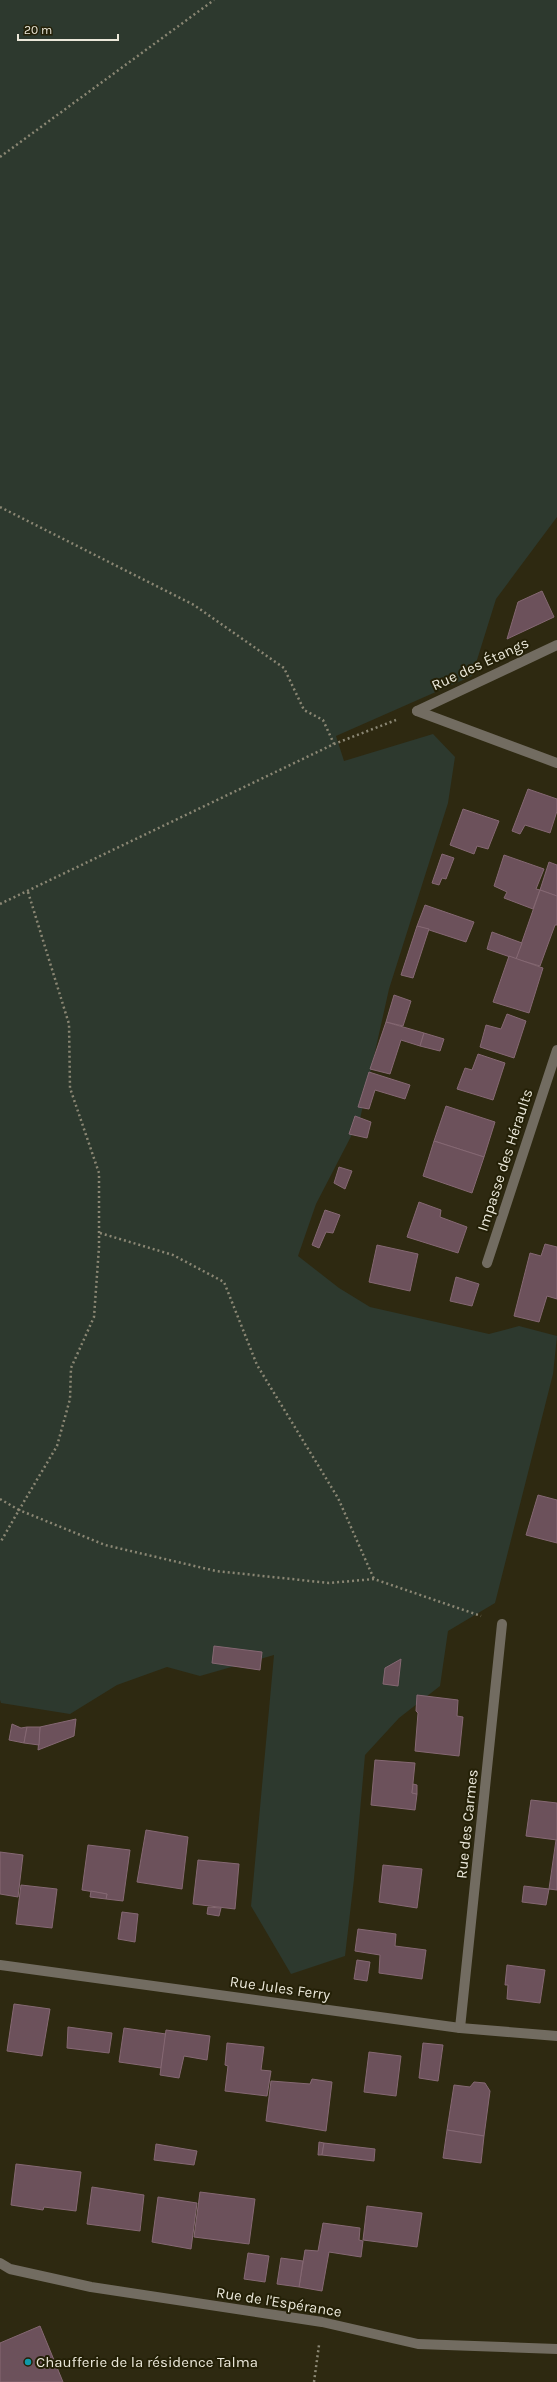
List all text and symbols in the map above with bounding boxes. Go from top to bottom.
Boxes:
scale bar [18,16,118,42]
text: 20 m [24,23,52,37]
street label: Rue des Étangs [428,634,532,694]
street label: Impasse des Héraults [473,1087,537,1233]
street label: Rue des Carmes [452,1768,482,1880]
street label: Rue Jules Ferry [229,1972,331,2004]
street label: Rue de l'Espérance [215,2283,343,2321]
place label: Chaufferie de la résidence Talma [36,2353,258,2371]
marker: Chaufferie de la résidence Talma [23,2357,33,2367]

